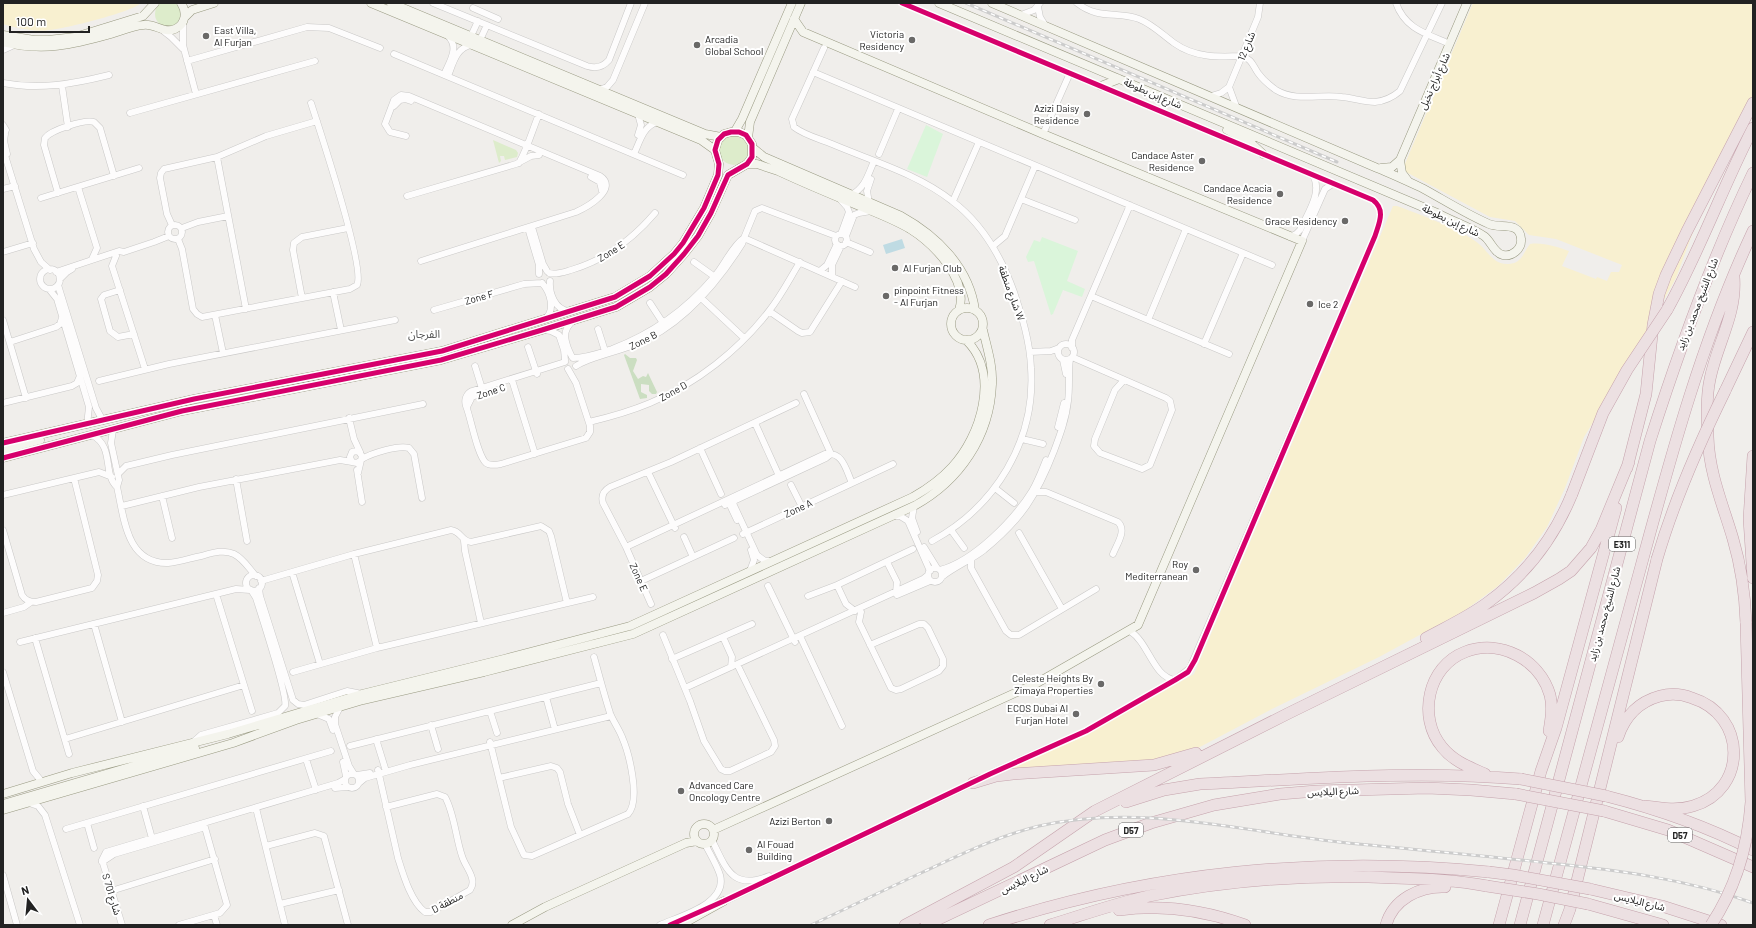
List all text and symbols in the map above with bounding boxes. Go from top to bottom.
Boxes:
scale bar [10,8,89,34]
text: 100 m [16,14,46,28]
place label: East Villa, Al Furjan [214,24,256,48]
place label: Victoria Residency [859,28,904,52]
street label: شارع 12 [1235,30,1259,63]
marker: East Villa, Al Furjan [201,31,211,41]
place label: Arcadia Global School [705,33,763,57]
marker: Victoria Residency [907,35,917,45]
marker: Arcadia Global School [692,40,702,50]
street label: شارع أبراج نخيل [1416,51,1454,112]
street label: شارع إبن بطوطة [1121,75,1184,113]
place label: Azizi Daisy Residence [1034,102,1079,126]
marker: Azizi Daisy Residence [1082,109,1092,119]
place label: Candace Aster Residence [1131,149,1194,173]
marker: Candace Aster Residence [1197,156,1207,166]
place label: Candace Acacia Residence [1203,182,1272,206]
marker: Candace Acacia Residence [1275,189,1285,199]
street label: شارع إبن بطوطة [1420,201,1482,240]
place label: Grace Residency [1265,215,1337,227]
marker: Grace Residency [1340,216,1350,226]
street label: Zone E [595,238,627,264]
street label: شارع الشيخ محمد بن زايد [1674,256,1722,353]
place label: Al Furjan Club [903,262,962,274]
marker: Al Furjan Club [890,263,900,273]
street label: شارع منطقة W [995,264,1028,323]
place label: pinpoint Fitness - Al Furjan [894,284,964,308]
street label: Zone F [463,287,495,307]
marker: pinpoint Fitness - Al Furjan [881,291,891,301]
place label: Ice 2 [1318,298,1338,310]
marker: Ice 2 [1305,299,1315,309]
district label: الفرجان [408,327,440,341]
street label: Zone B [627,328,659,352]
street label: Zone D [657,379,689,403]
street label: Zone C [475,381,507,401]
street label: Zone A [782,496,814,520]
road number: E311 [1609,537,1635,551]
place label: Roy Mediterranean [1125,558,1188,582]
street label: Zone E [627,561,651,593]
marker: Roy Mediterranean [1191,565,1201,575]
street label: شارع الشيخ محمد بن زايد [1586,565,1624,663]
place label: Celeste Heights By Zimaya Properties [1012,672,1093,696]
marker: Celeste Heights By Zimaya Properties [1096,679,1106,689]
place label: ECOS Dubai Al Furjan Hotel [1007,702,1068,726]
marker: ECOS Dubai Al Furjan Hotel [1071,709,1081,719]
place label: Advanced Care Oncology Centre [689,779,760,803]
street label: شارع اليلايس [1307,784,1359,800]
marker: Advanced Care Oncology Centre [676,786,686,796]
place label: Azizi Berton [769,815,821,827]
marker: Azizi Berton [824,816,834,826]
road number: D57 [1119,823,1143,837]
road number: D57 [1668,828,1692,842]
place label: Al Fouad Building [757,838,794,862]
marker: Al Fouad Building [744,845,754,855]
street label: شارع اليلايس [998,862,1051,898]
street label: S 701 شارع [98,872,124,917]
north arrow [8,880,48,920]
text: N [20,883,30,897]
street label: D منطقة [429,889,465,915]
street label: شارع اليلايس [1613,889,1667,915]

